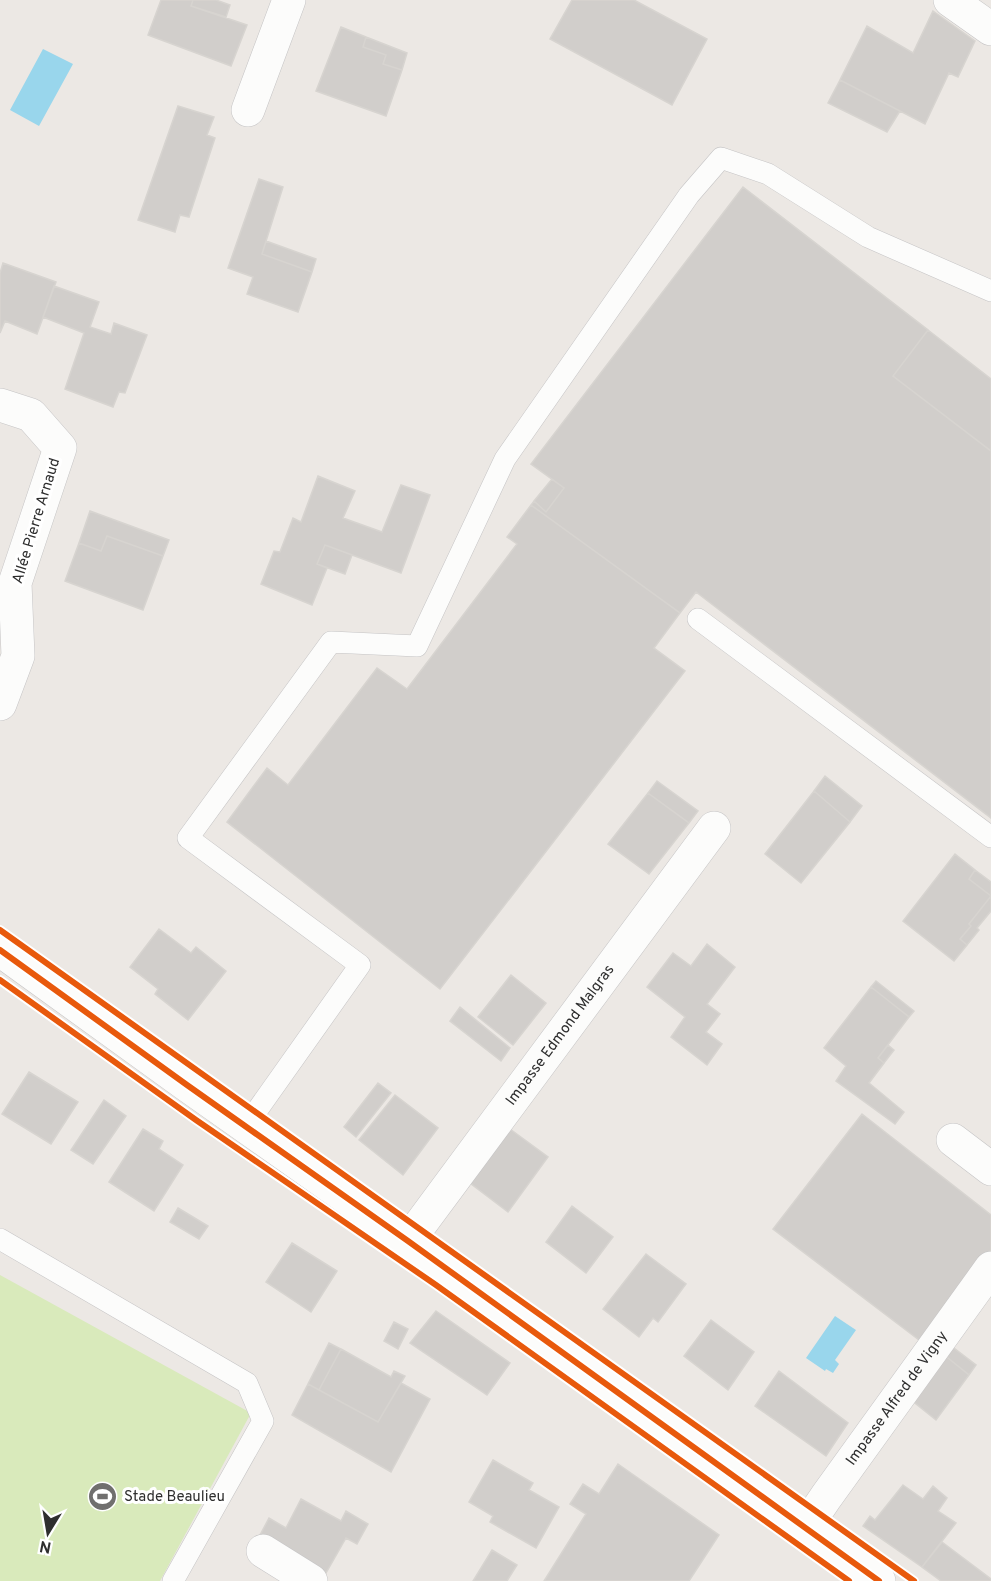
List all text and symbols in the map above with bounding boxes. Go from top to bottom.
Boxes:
street label: Allée Pierre Arnaud [9,456,65,586]
street label: Impasse Edmond Malgras [502,961,619,1109]
street label: Impasse Alfred de Vigny [842,1327,952,1469]
sports icon: Stade Beaulieu [87,1481,119,1513]
place label: Stade Beaulieu [124,1488,225,1507]
north arrow [18,1503,78,1563]
text: N [38,1535,53,1557]

